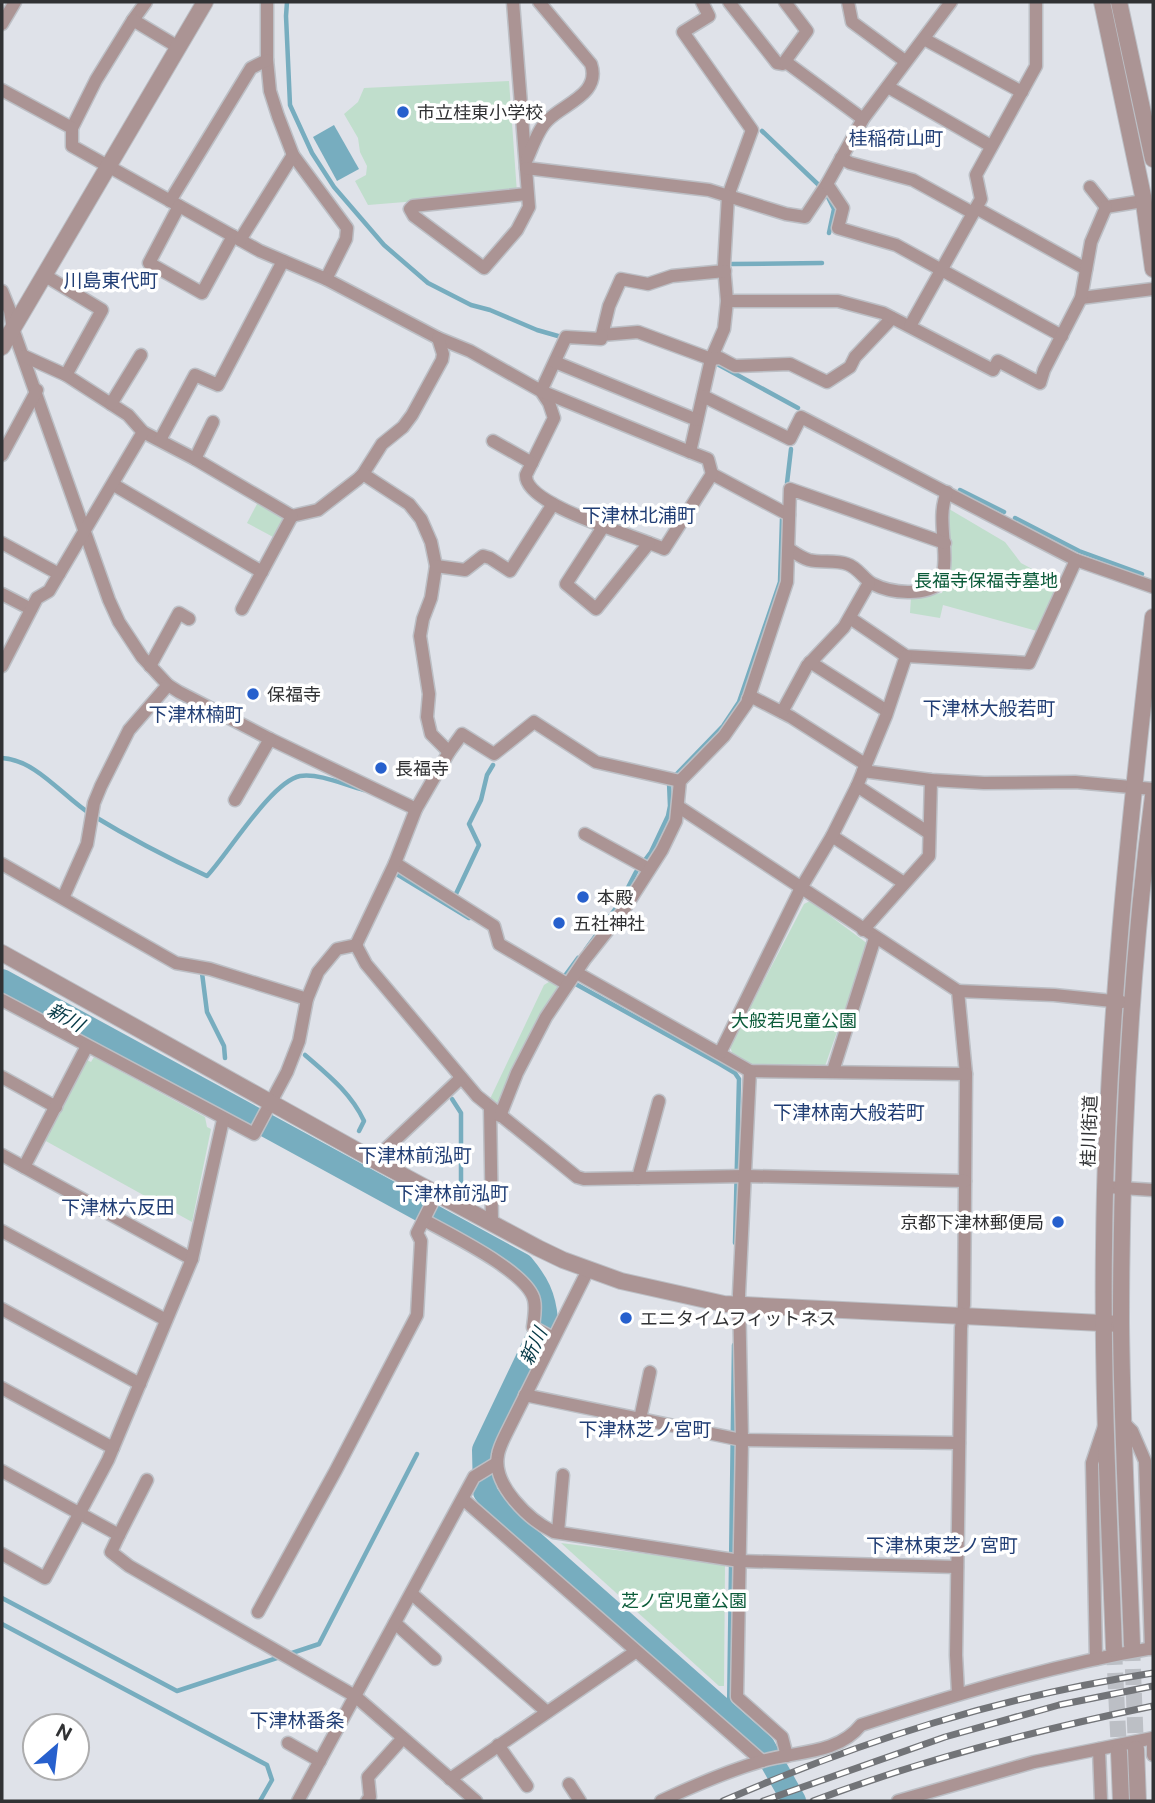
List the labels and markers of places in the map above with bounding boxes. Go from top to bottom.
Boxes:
place label: 市立桂東小学校 [417,102,543,123]
marker: 市立桂東小学校 [395,104,411,120]
place label: 保福寺 [267,684,321,705]
marker: 保福寺 [245,686,261,702]
place label: 長福寺 [395,758,449,779]
marker: 長福寺 [373,760,389,776]
place label: 本殿 [597,887,633,908]
marker: 本殿 [575,889,591,905]
place label: 五社神社 [573,913,645,934]
marker: 五社神社 [551,915,567,931]
place label: 京都下津林郵便局 [900,1212,1044,1233]
marker: 京都下津林郵便局 [1050,1214,1066,1230]
place label: エニタイムフィットネス [640,1308,836,1329]
marker: エニタイムフィットネス [618,1310,634,1326]

